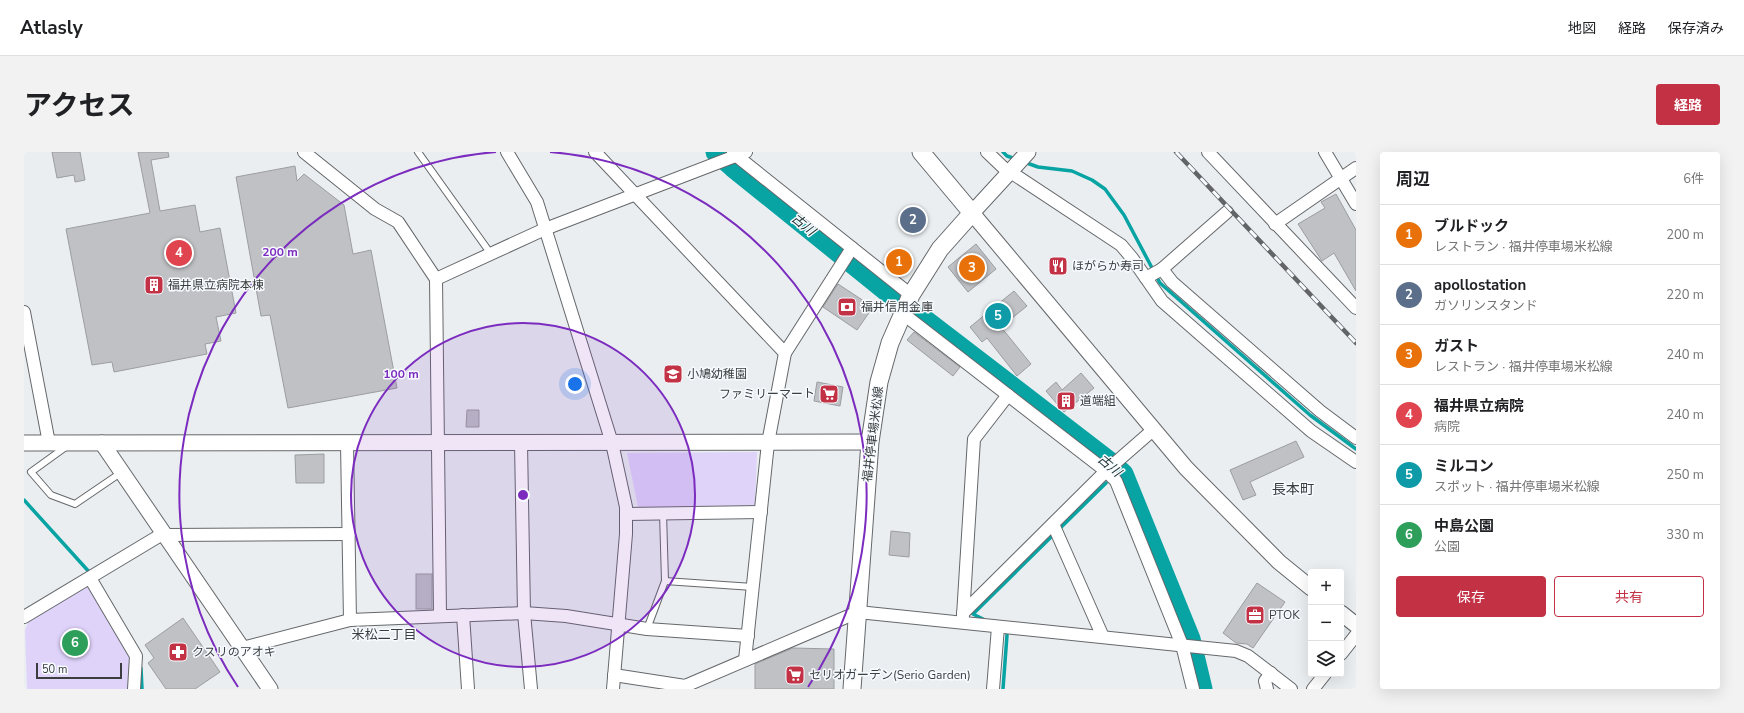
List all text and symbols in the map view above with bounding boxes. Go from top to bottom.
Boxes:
text: Atlasly [20,15,83,41]
text: 地図 [1568,19,1596,38]
text: 経路 [1618,19,1646,38]
text: 保存済み [1668,19,1724,38]
button: 経路 [1656,84,1720,125]
text: アクセス [24,87,135,125]
text: 周辺 [1396,168,1430,191]
text: 6件 [1683,170,1704,188]
pin: 2 [900,205,926,235]
water label: 古川 [788,210,821,241]
text: ブルドック [1434,216,1509,236]
text: 1 [1405,226,1413,244]
text: 200 m [1666,226,1704,244]
pin: 4 [166,238,192,268]
text: レストラン · 福井停車場米松線 [1434,238,1613,256]
text: 200 m [262,244,298,260]
pin: 1 [886,247,912,277]
pin: 3 [959,253,985,283]
restaurant icon: ほがらか寿司 [1047,255,1069,277]
place label: ほがらか寿司 [1072,258,1144,274]
building icon: 福井県立病院本棟 [143,274,165,296]
text: apollostation [1434,275,1526,295]
place label: 福井県立病院本棟 [168,277,264,293]
text: 2 [1405,286,1413,304]
text: 220 m [1666,286,1704,304]
bank icon: 福井信用金庫 [836,296,858,318]
text: ガソリンスタンド [1434,297,1538,315]
place label: 福井信用金庫 [861,299,933,315]
pin: 5 [985,301,1011,331]
text: ガスト [1434,336,1479,356]
text: 3 [1405,346,1413,364]
text: 240 m [1666,346,1704,364]
text: レストラン · 福井停車場米松線 [1434,358,1613,376]
school or university icon: 小鳩幼稚園 [662,363,684,385]
text: 100 m [383,366,419,382]
place label: 小鳩幼稚園 [687,366,747,382]
your location [565,374,585,394]
supermarket icon: ファミリーマート [818,383,840,405]
street label: 福井停車場米松線 [859,385,887,483]
place label: ファミリーマート [719,386,815,402]
building icon: 道端組 [1055,390,1077,412]
place label: 道端組 [1080,393,1116,409]
text: 福井県立病院 [1434,396,1524,416]
text: 4 [1405,406,1413,424]
text: 240 m [1666,406,1704,424]
text: 病院 [1434,418,1460,436]
water label: 古川 [1094,450,1127,482]
text: ミルコン [1434,456,1494,476]
text: 5 [1405,466,1413,484]
text: 250 m [1666,466,1704,484]
text: スポット · 福井停車場米松線 [1434,478,1600,496]
district label: 長本町 [1272,480,1314,499]
centre of rings [516,488,530,502]
text: 中島公園 [1434,516,1494,536]
text: 6 [1405,526,1413,544]
text: 330 m [1666,526,1704,544]
text: 公園 [1434,538,1460,556]
map controls [1308,569,1344,677]
button: + [1308,569,1344,605]
button: 保存 [1396,576,1546,617]
button: 共有 [1554,576,1704,617]
office icon: PTOK [1244,604,1266,626]
button: − [1308,605,1344,641]
place label: PTOK [1269,607,1300,623]
district label: 米松二丁目 [351,626,417,644]
pin: 6 [62,628,88,658]
pharmacy icon: クスリのアオキ [167,641,189,663]
button: layers [1308,641,1344,677]
place label: クスリのアオキ [192,644,276,660]
scale bar [36,661,122,680]
text: 50 m [42,662,67,677]
supermarket icon: セリオガーデン(Serio Garden) [784,664,806,686]
place label: セリオガーデン(Serio Garden) [809,667,971,683]

